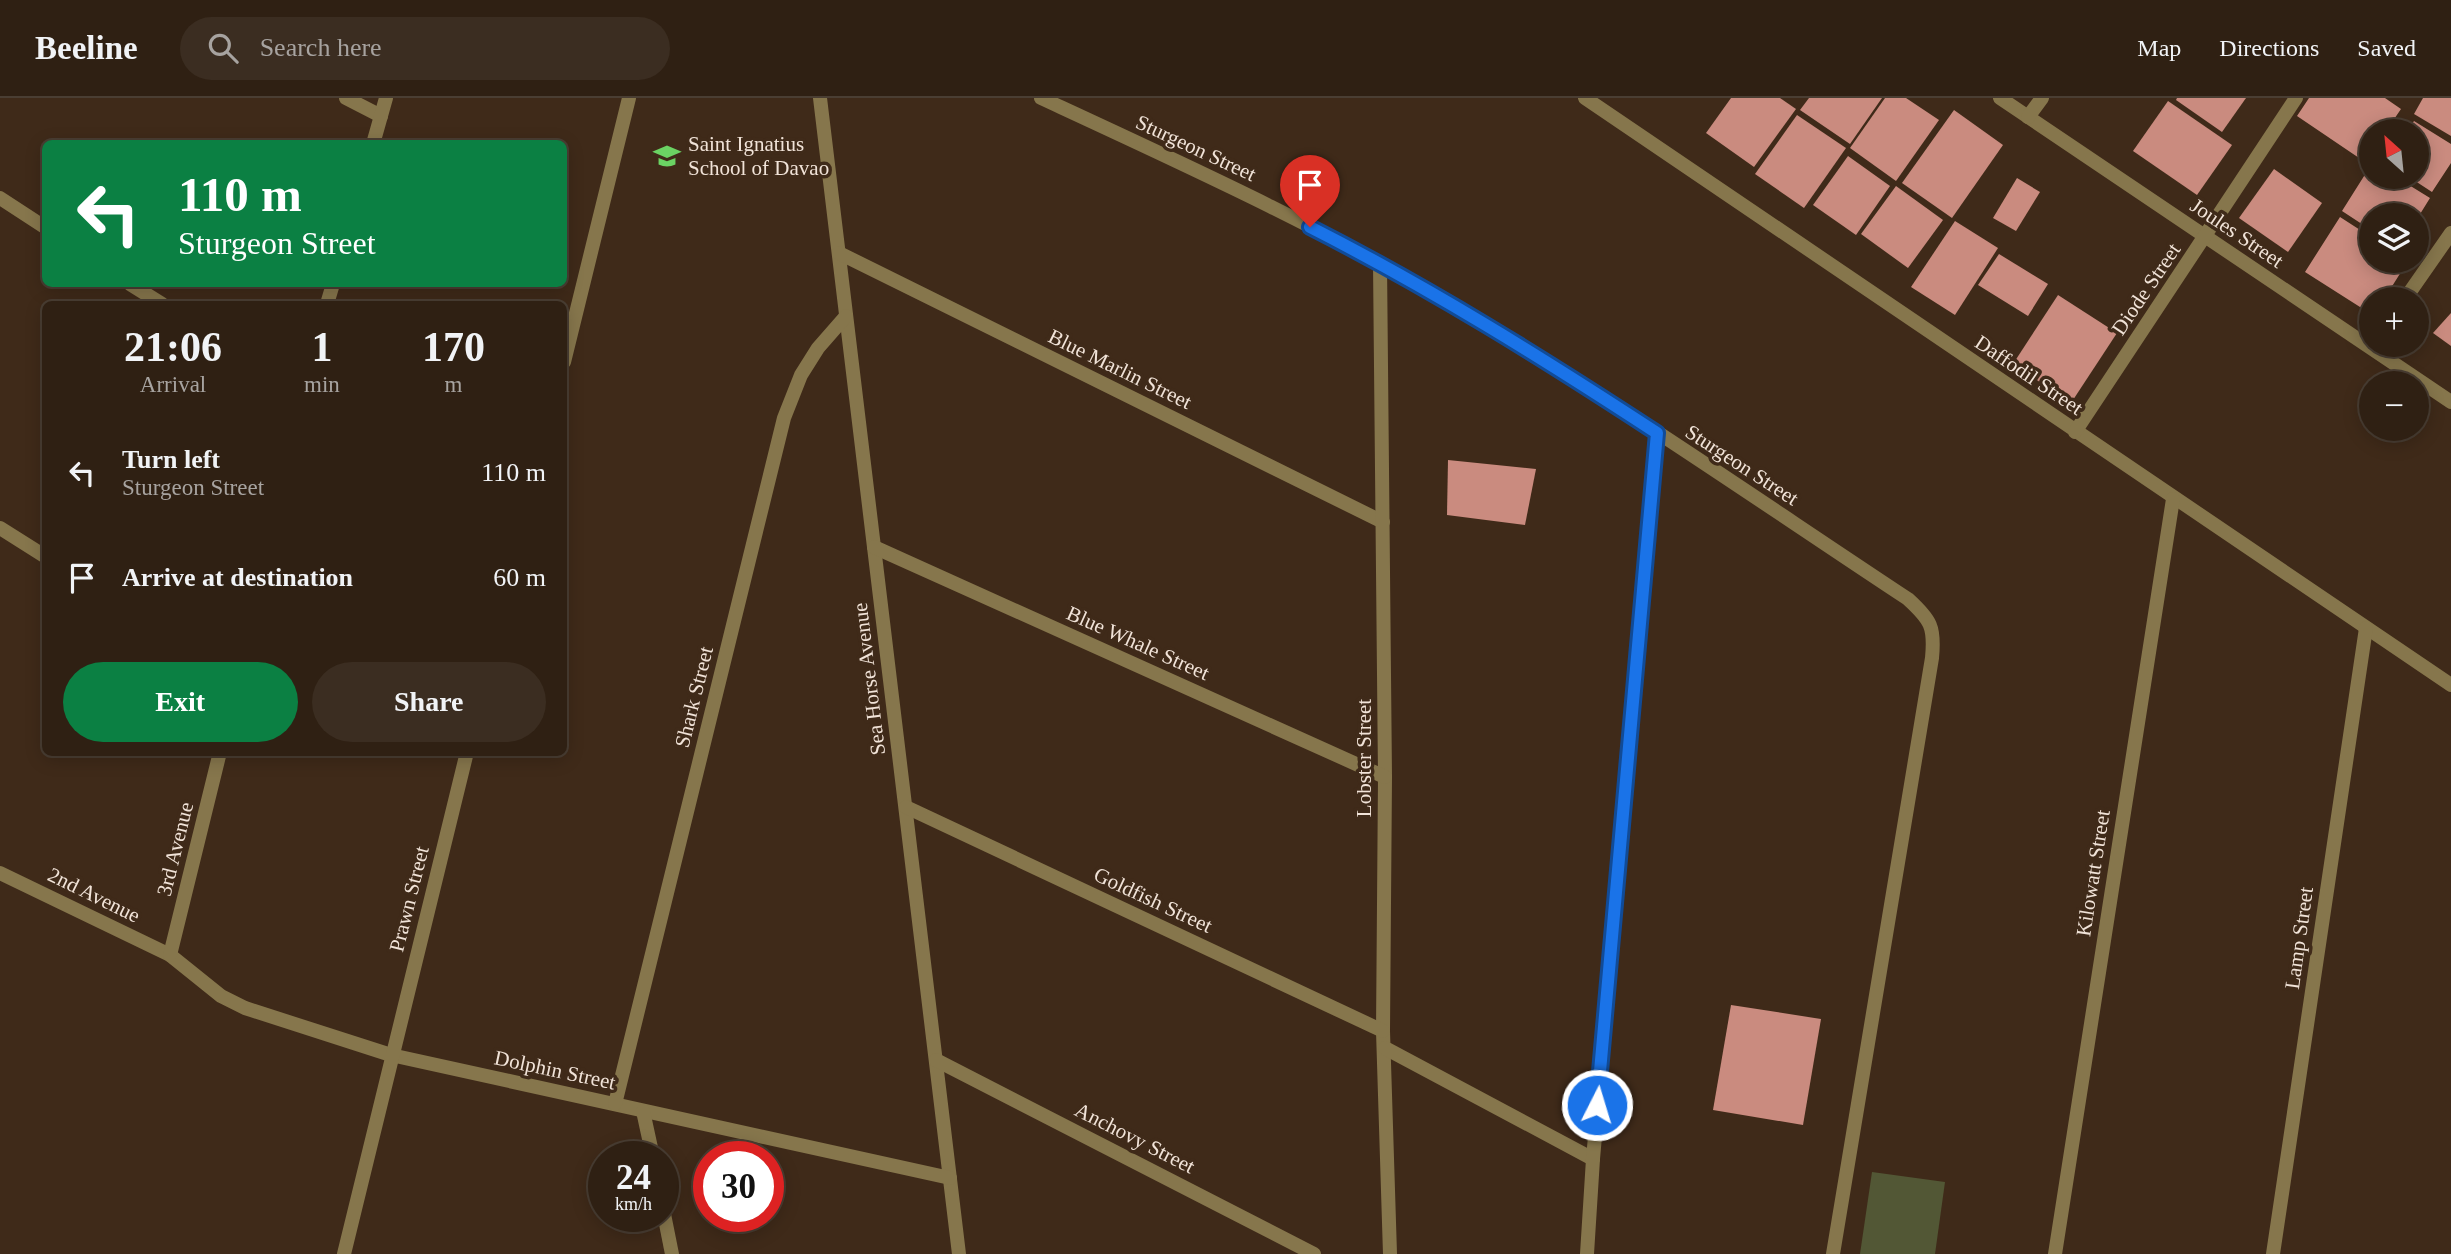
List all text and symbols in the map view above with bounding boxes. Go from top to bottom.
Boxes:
search box [180,17,670,80]
icon: search [204,29,242,67]
text: Beeline [35,30,138,66]
text: Search here [260,33,382,62]
text: Map [2137,35,2181,61]
text: Directions [2219,35,2319,61]
text: Saved [2357,35,2416,61]
street label: Sturgeon Street [1132,110,1260,186]
north arrow [2359,119,2429,189]
map controls [2359,119,2429,441]
place label: Saint Ignatius School of Davao [688,132,829,180]
school or university icon: Saint Ignatius School of Davao [652,141,682,171]
pin [1280,155,1340,227]
icon: arrive [1291,166,1329,204]
text: 110 m [178,167,302,222]
icon: left [63,168,154,259]
street label: Joules Street [2186,193,2288,273]
button: layers [2359,203,2429,273]
text: Sturgeon Street [178,225,376,261]
street label: Diode Street [2107,238,2186,339]
button: + [2359,287,2429,357]
text: 21:06 [124,324,222,370]
text: 1 [311,324,332,370]
text: 170 [422,324,485,370]
street label: Blue Marlin Street [1044,324,1196,414]
street label: Daffodil Street [1970,330,2088,420]
button: − [2359,371,2429,441]
text: Arrival [140,372,206,397]
text: min [304,372,340,397]
text: m [444,372,462,397]
street label: Sturgeon Street [1681,420,1803,510]
text: Turn left [122,445,220,474]
icon: left [63,454,101,492]
text: 110 m [481,458,546,487]
text: Sturgeon Street [122,475,264,500]
icon: arrive [63,559,101,597]
text: Arrive at destination [122,563,353,592]
text: 60 m [493,563,546,592]
street label: Sea Horse Avenue [848,601,890,757]
street label: Blue Whale Street [1063,601,1213,685]
street label: Shark Street [670,644,718,750]
button: Exit [63,662,298,742]
button: Share [312,662,546,742]
street label: Lobster Street [1352,699,1376,817]
street label: 3rd Avenue [152,800,198,898]
street label: Kilowatt Street [2071,808,2115,938]
street label: Prawn Street [384,844,434,954]
street label: 2nd Avenue [44,862,144,928]
street label: Goldfish Street [1090,862,1216,938]
street label: Lamp Street [2280,885,2318,991]
street label: Dolphin Street [492,1045,618,1095]
position arrow [1560,1068,1634,1142]
street label: Anchovy Street [1071,1098,1199,1179]
speed limit sign: 30 [693,1141,784,1232]
text: 24 [616,1158,651,1197]
text: km/h [615,1194,652,1214]

